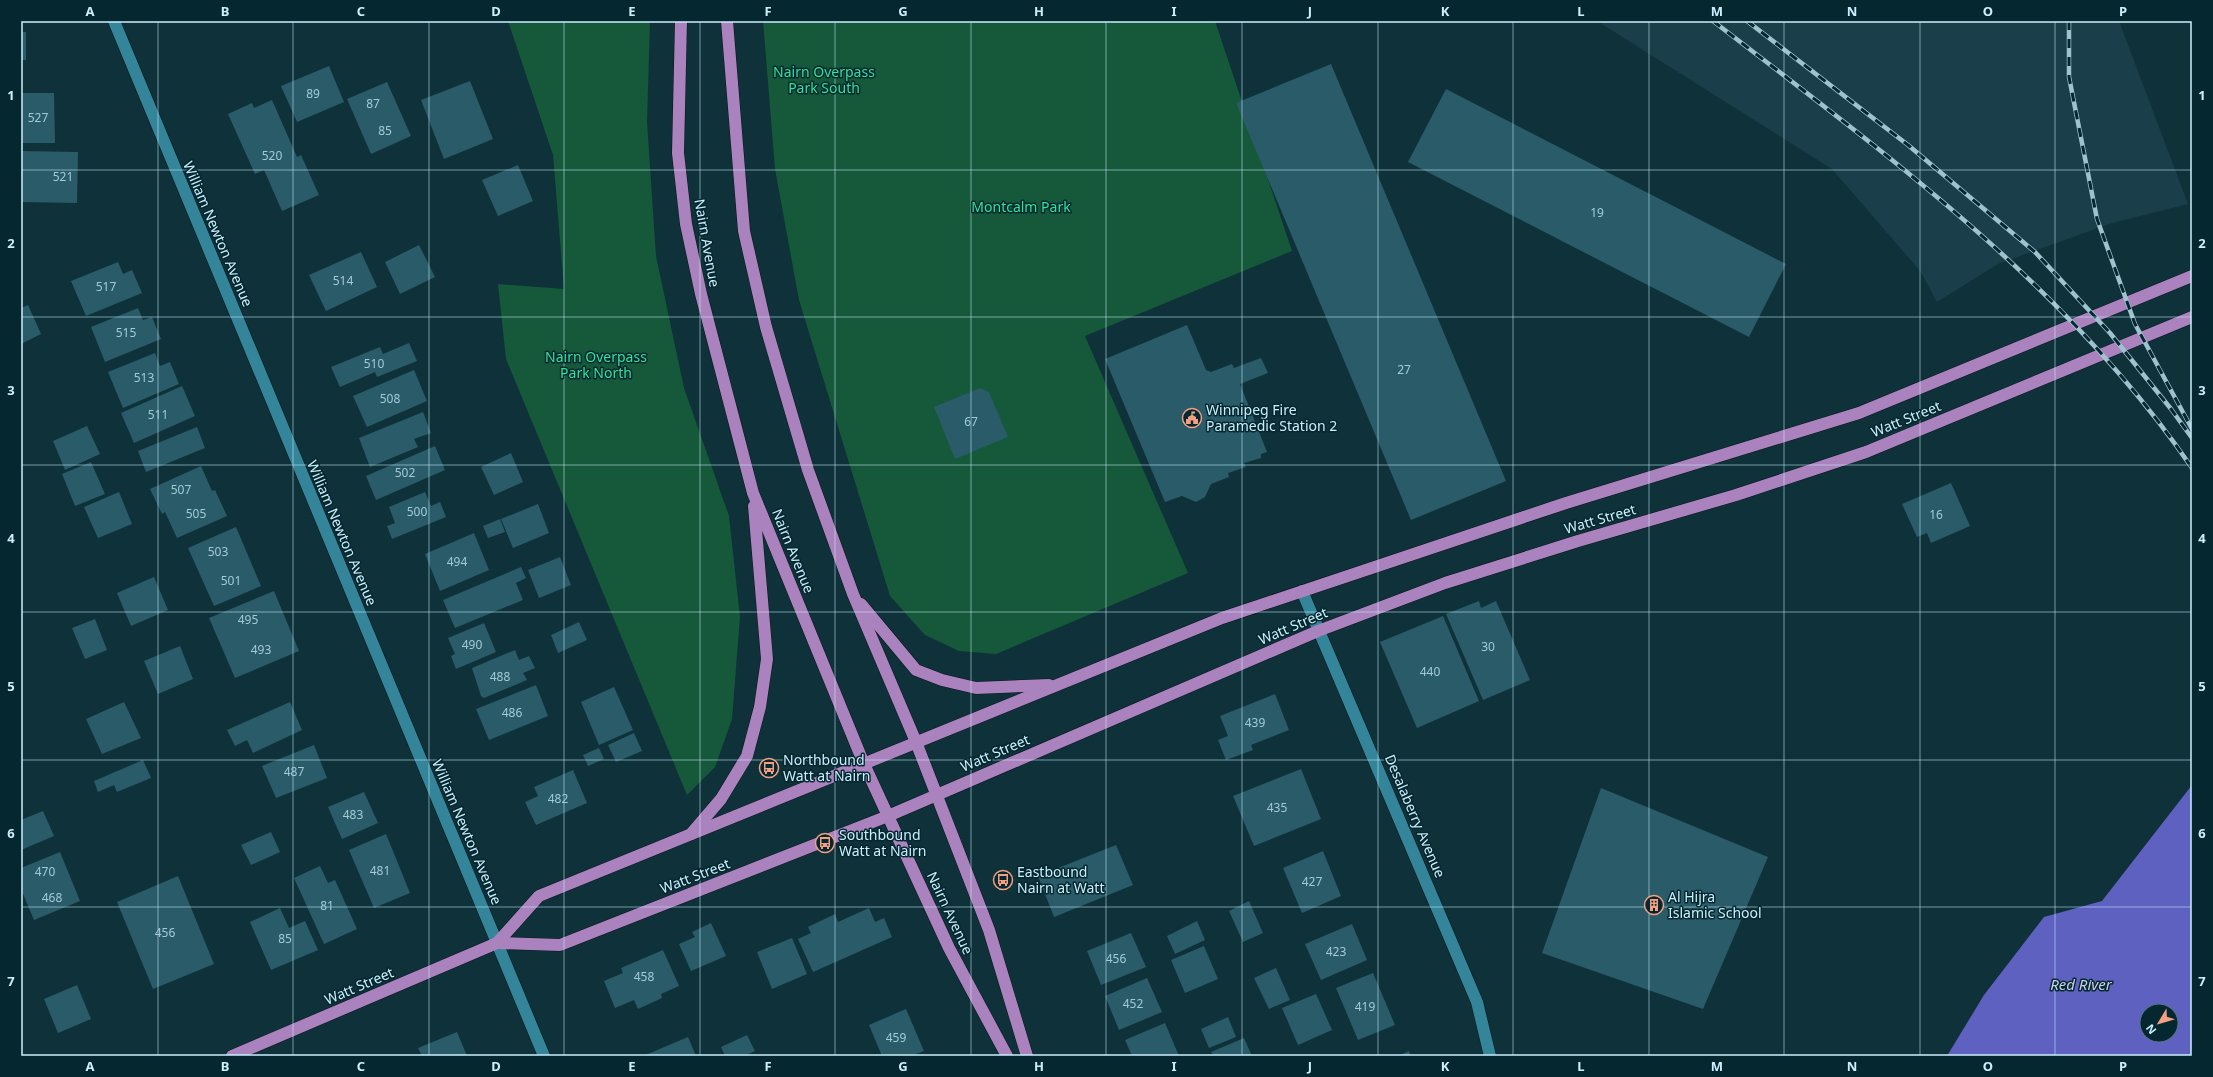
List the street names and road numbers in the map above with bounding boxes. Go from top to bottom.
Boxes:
street label: William Newton Avenue [179,158,258,310]
street label: Nairn Avenue [690,197,725,289]
street label: Watt Street [1868,396,1943,441]
street label: William Newton Avenue [303,457,382,609]
street label: Watt Street [1562,499,1638,538]
street label: Nairn Avenue [768,506,819,596]
street label: Watt Street [1255,602,1330,649]
street label: Watt Street [957,729,1032,776]
street label: Desalaberry Avenue [1381,751,1450,880]
street label: William Newton Avenue [428,756,507,908]
street label: Watt Street [657,854,733,898]
street label: Nairn Avenue [923,868,978,957]
street label: Watt Street [321,962,396,1009]

